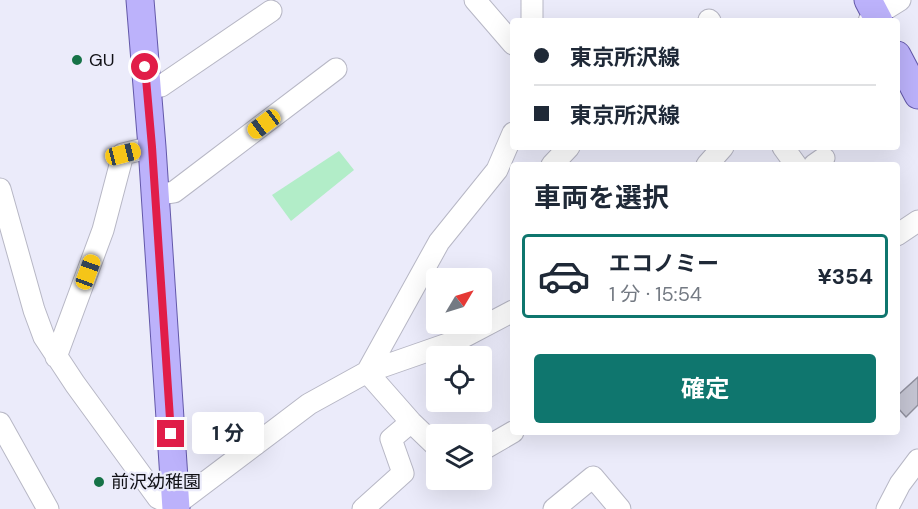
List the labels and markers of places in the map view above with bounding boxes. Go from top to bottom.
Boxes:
place label: GU [89,48,114,72]
marker: GU [70,53,84,67]
place label: 前沢幼稚園 [111,470,201,494]
marker: 前沢幼稚園 [92,475,106,489]

